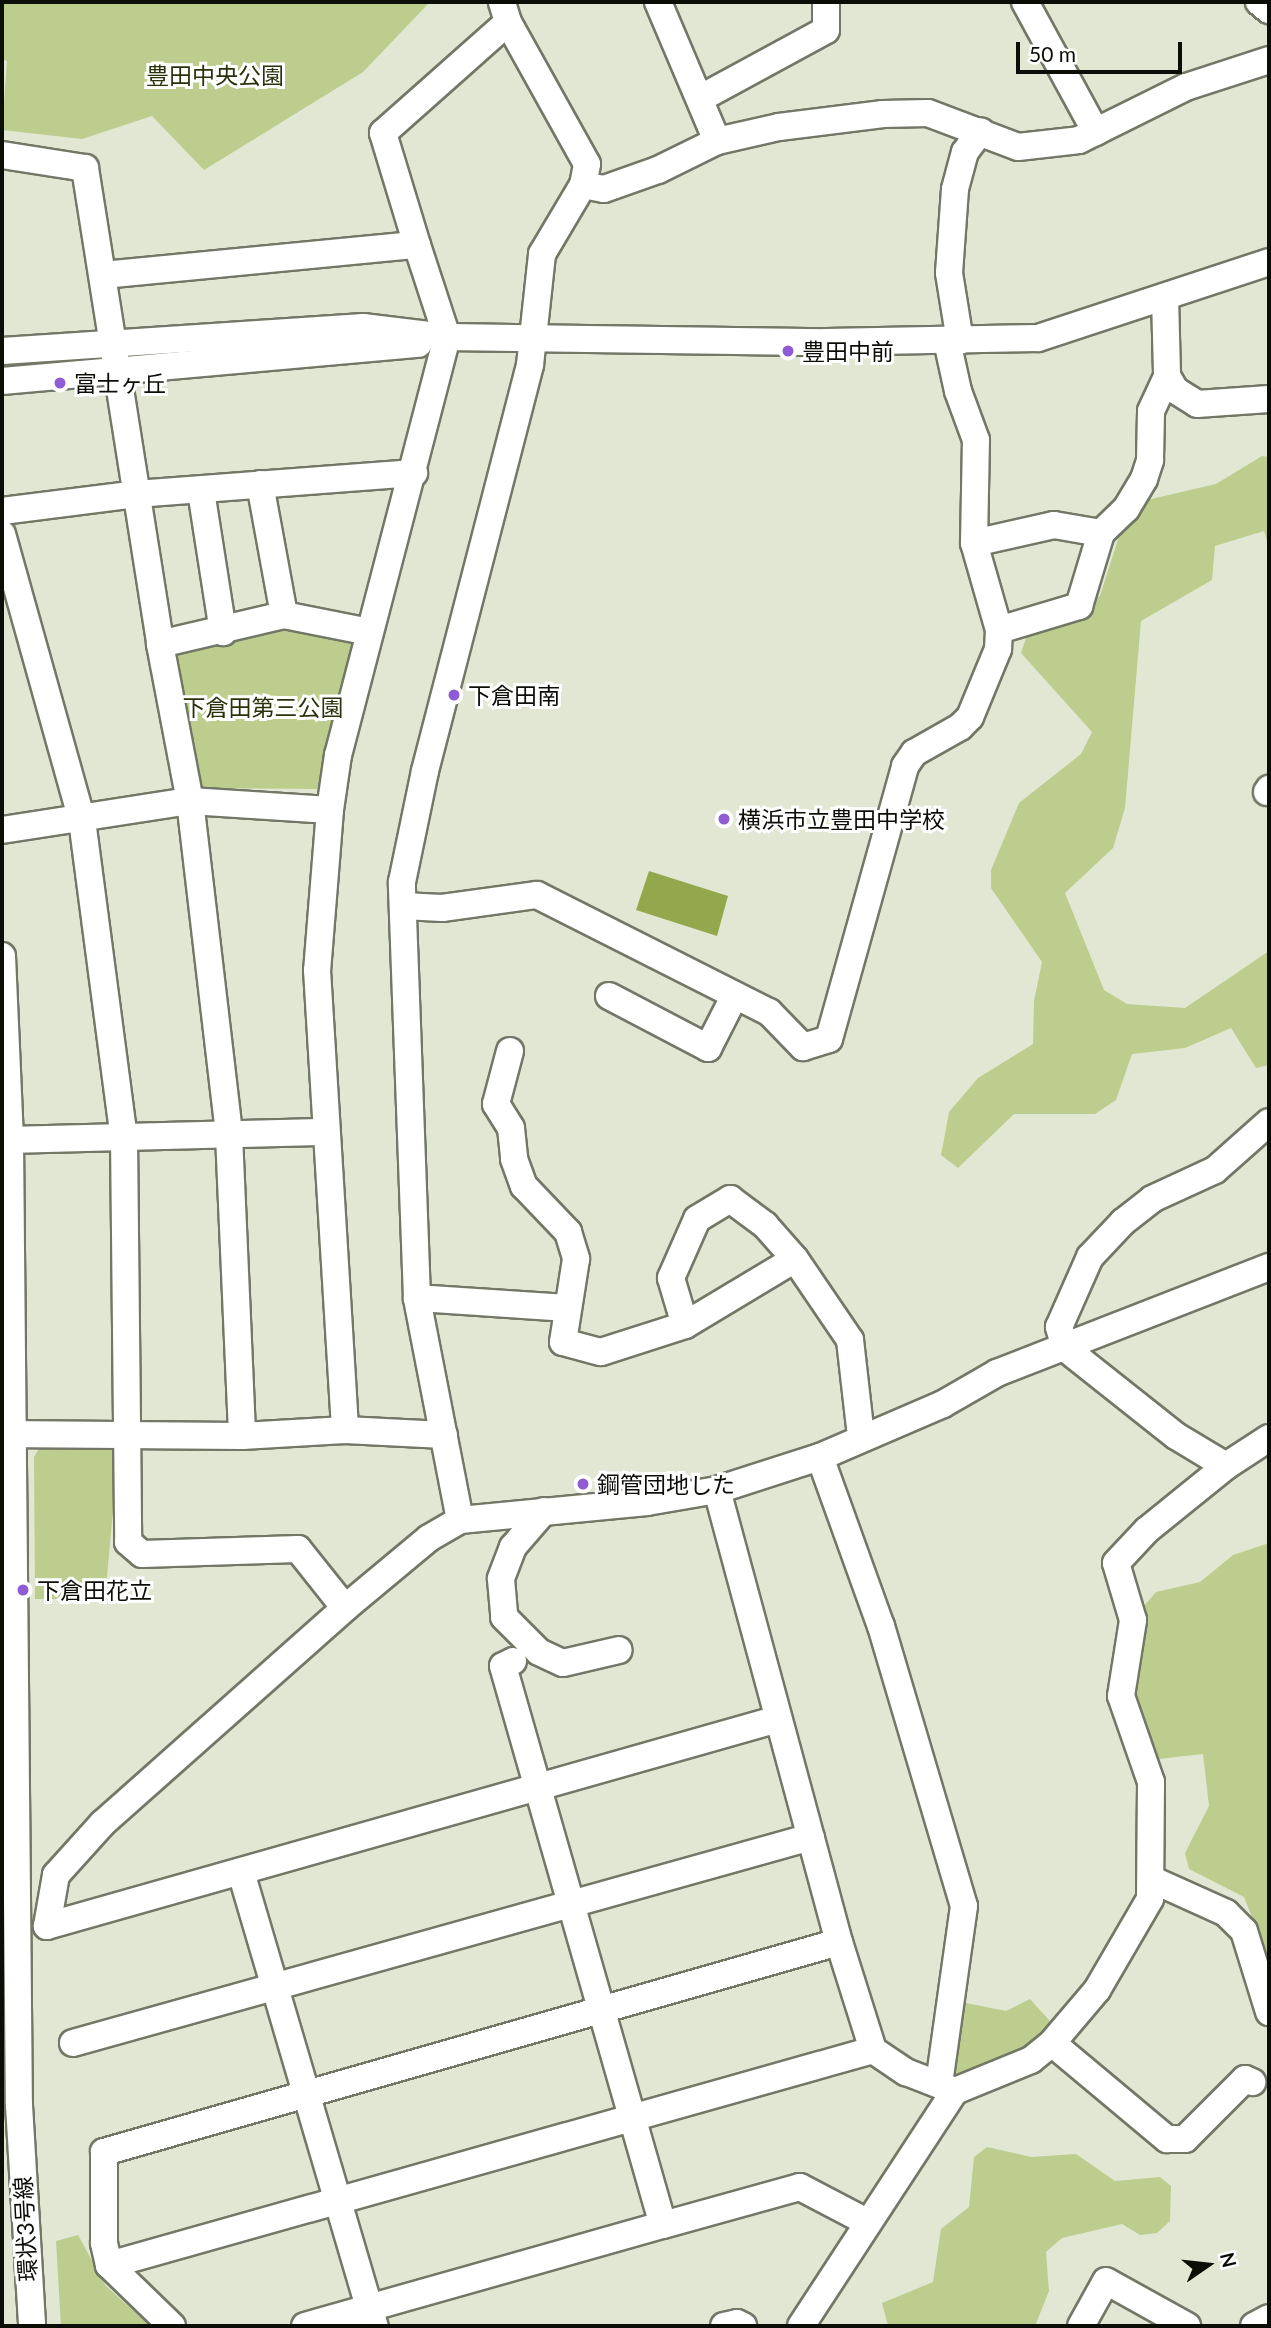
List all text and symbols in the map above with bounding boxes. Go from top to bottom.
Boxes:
scale bar [1019,28,1185,72]
text: 50 m [1029,41,1076,66]
park label: 豊田中央公園 [146,61,284,89]
place label: 豊田中前 [802,337,894,365]
marker: 豊田中前 [780,343,796,359]
place label: 富士ヶ丘 [74,369,166,397]
marker: 富士ヶ丘 [52,375,68,391]
place label: 下倉田南 [468,681,560,709]
marker: 下倉田南 [446,687,462,703]
park label: 下倉田第三公園 [183,693,343,721]
place label: 横浜市立豊田中学校 [738,805,945,833]
marker: 横浜市立豊田中学校 [716,811,732,827]
place label: 鋼管団地した [597,1470,735,1498]
marker: 鋼管団地した [575,1476,591,1492]
place label: 下倉田花立 [37,1576,152,1604]
marker: 下倉田花立 [15,1582,31,1598]
street label: 環状3号線 [8,2176,42,2282]
north arrow [1173,2230,1243,2300]
text: N [1216,2250,1242,2270]

